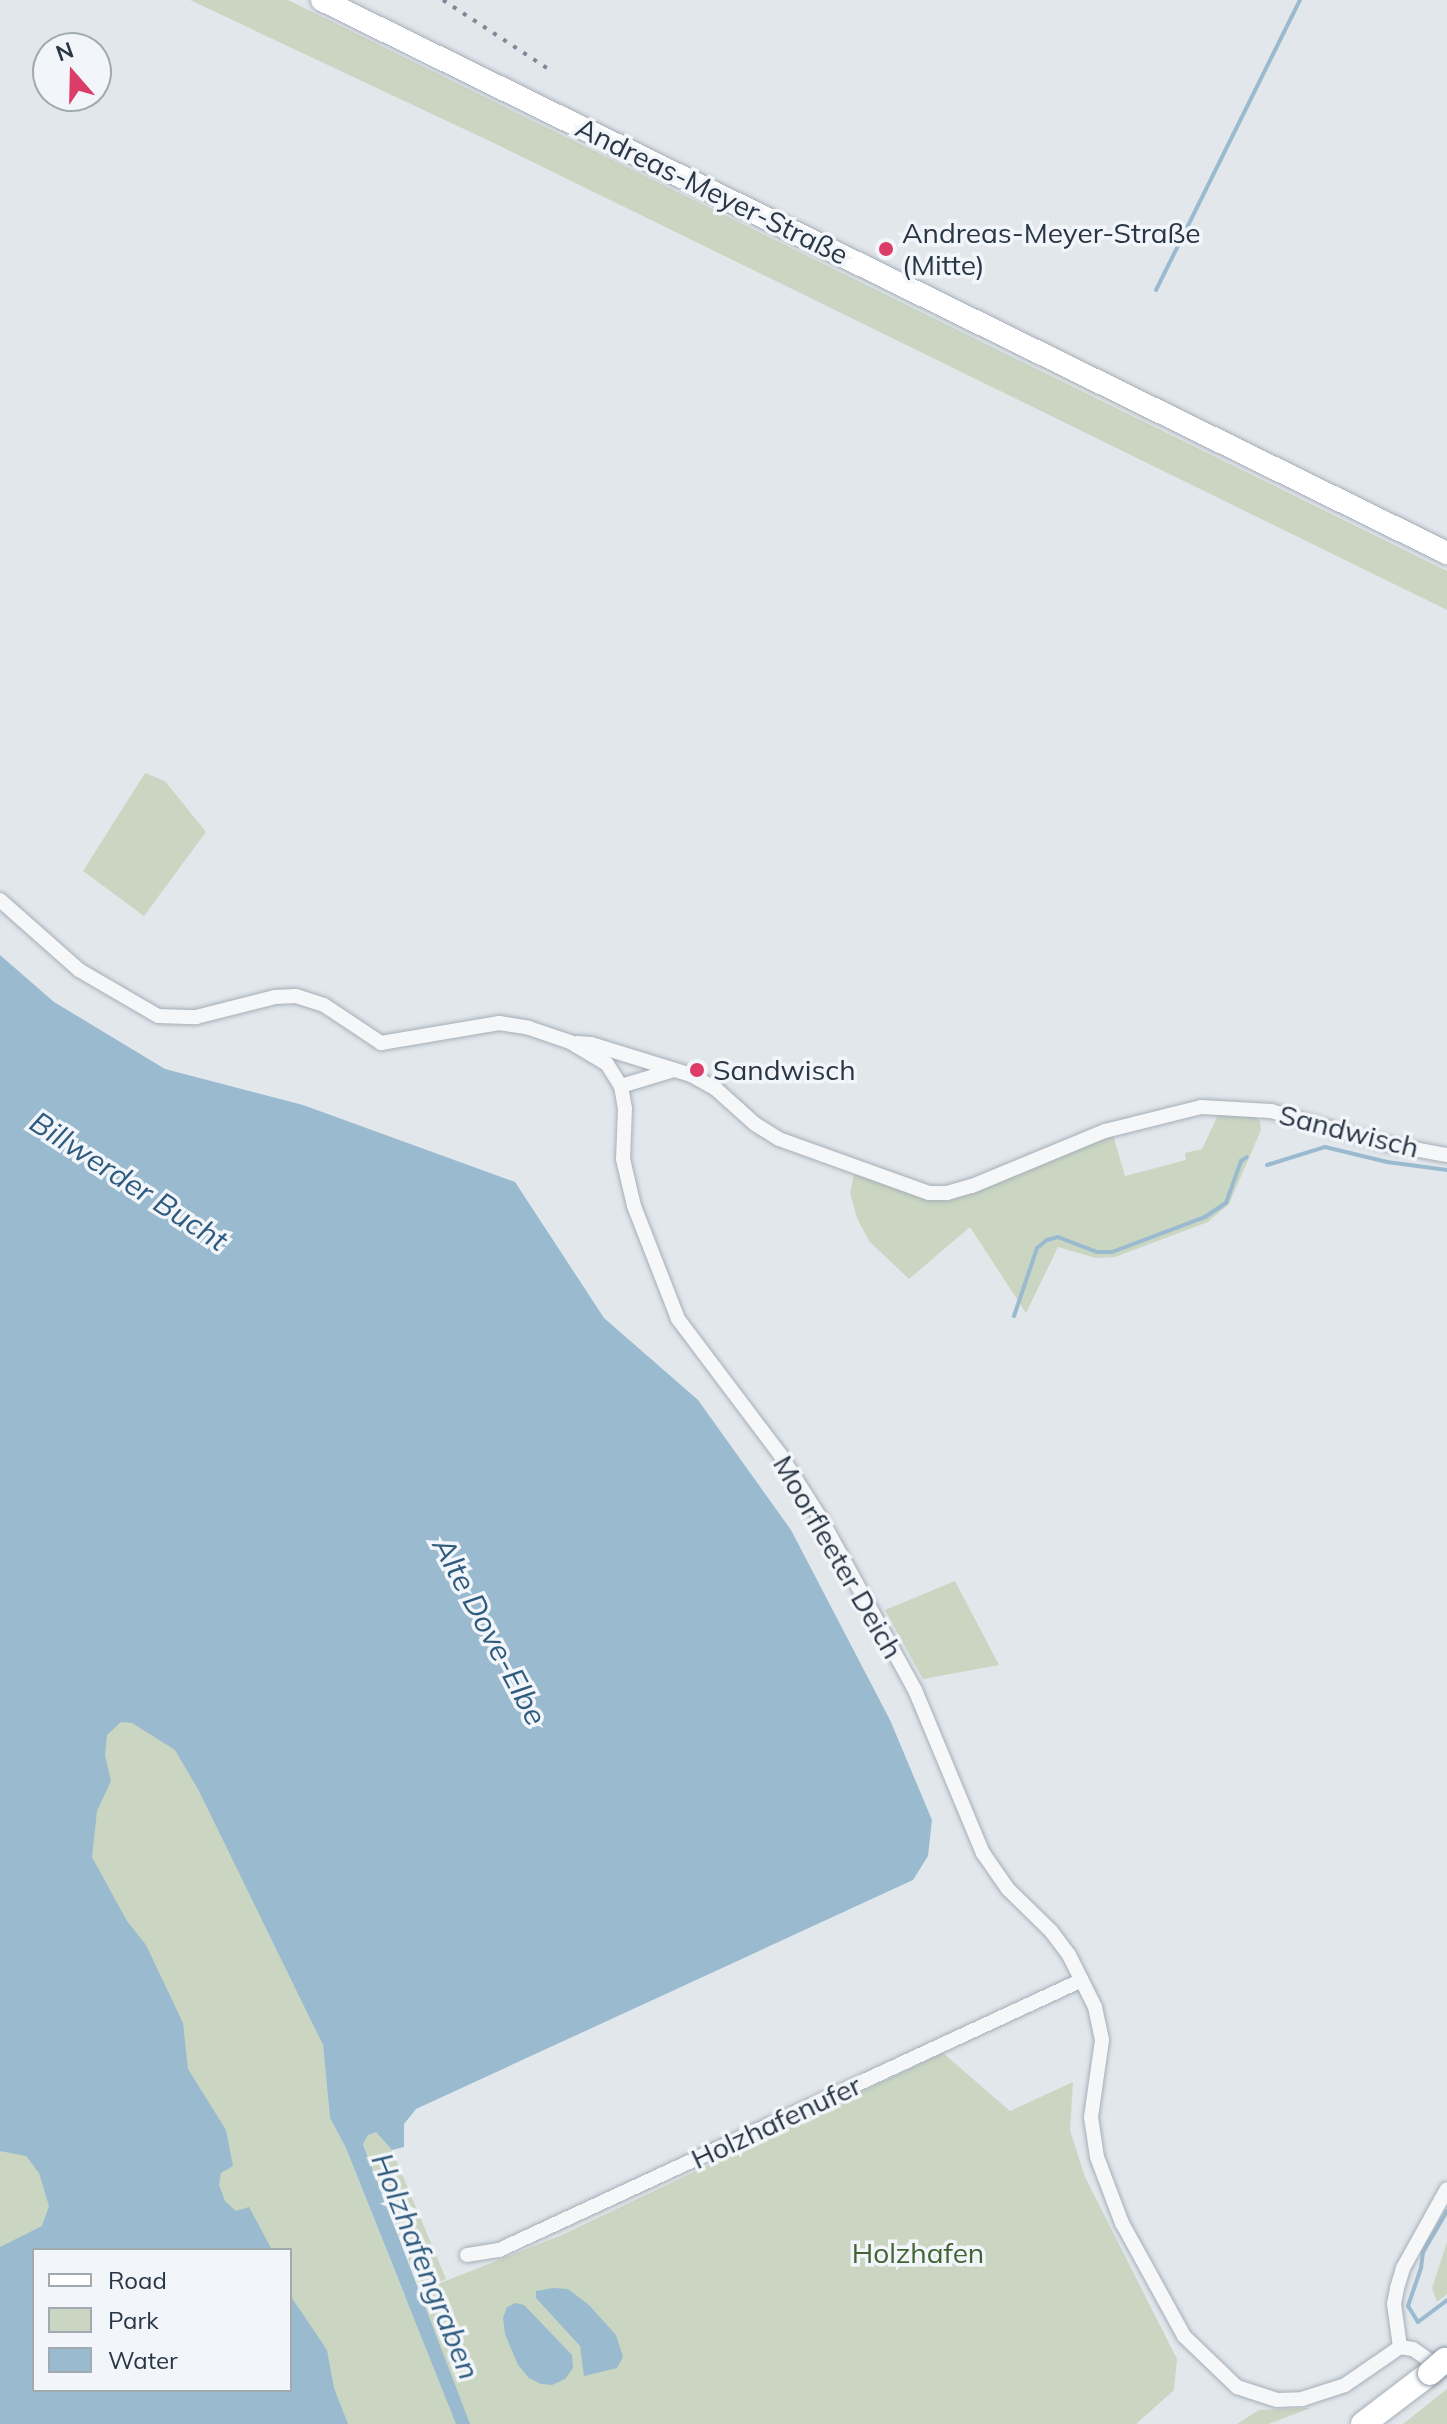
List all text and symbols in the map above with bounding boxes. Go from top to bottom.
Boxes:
north arrow [32,32,112,112]
text: N [52,35,77,67]
street label: Andreas-Meyer-Straße [570,110,854,272]
place label: Andreas-Meyer-Straße (Mitte) [902,216,1201,282]
marker: Andreas-Meyer-Straße (Mitte) [877,240,895,258]
place label: Sandwisch [713,1053,856,1087]
marker: Sandwisch [688,1061,706,1079]
street label: Sandwisch [1276,1097,1422,1165]
water label: Billwerder Bucht [23,1104,235,1258]
street label: Moorfleeter Deich [766,1449,910,1665]
water label: Alte Dove-Elbe [425,1531,555,1731]
street label: Holzhafenufer [686,2068,866,2176]
water label: Holzhafengraben [364,2148,488,2384]
park label: Holzhafen [852,2236,984,2270]
legend [32,2248,292,2392]
text: Road [108,2265,167,2295]
text: Park [108,2305,159,2335]
text: Water [108,2345,178,2375]

